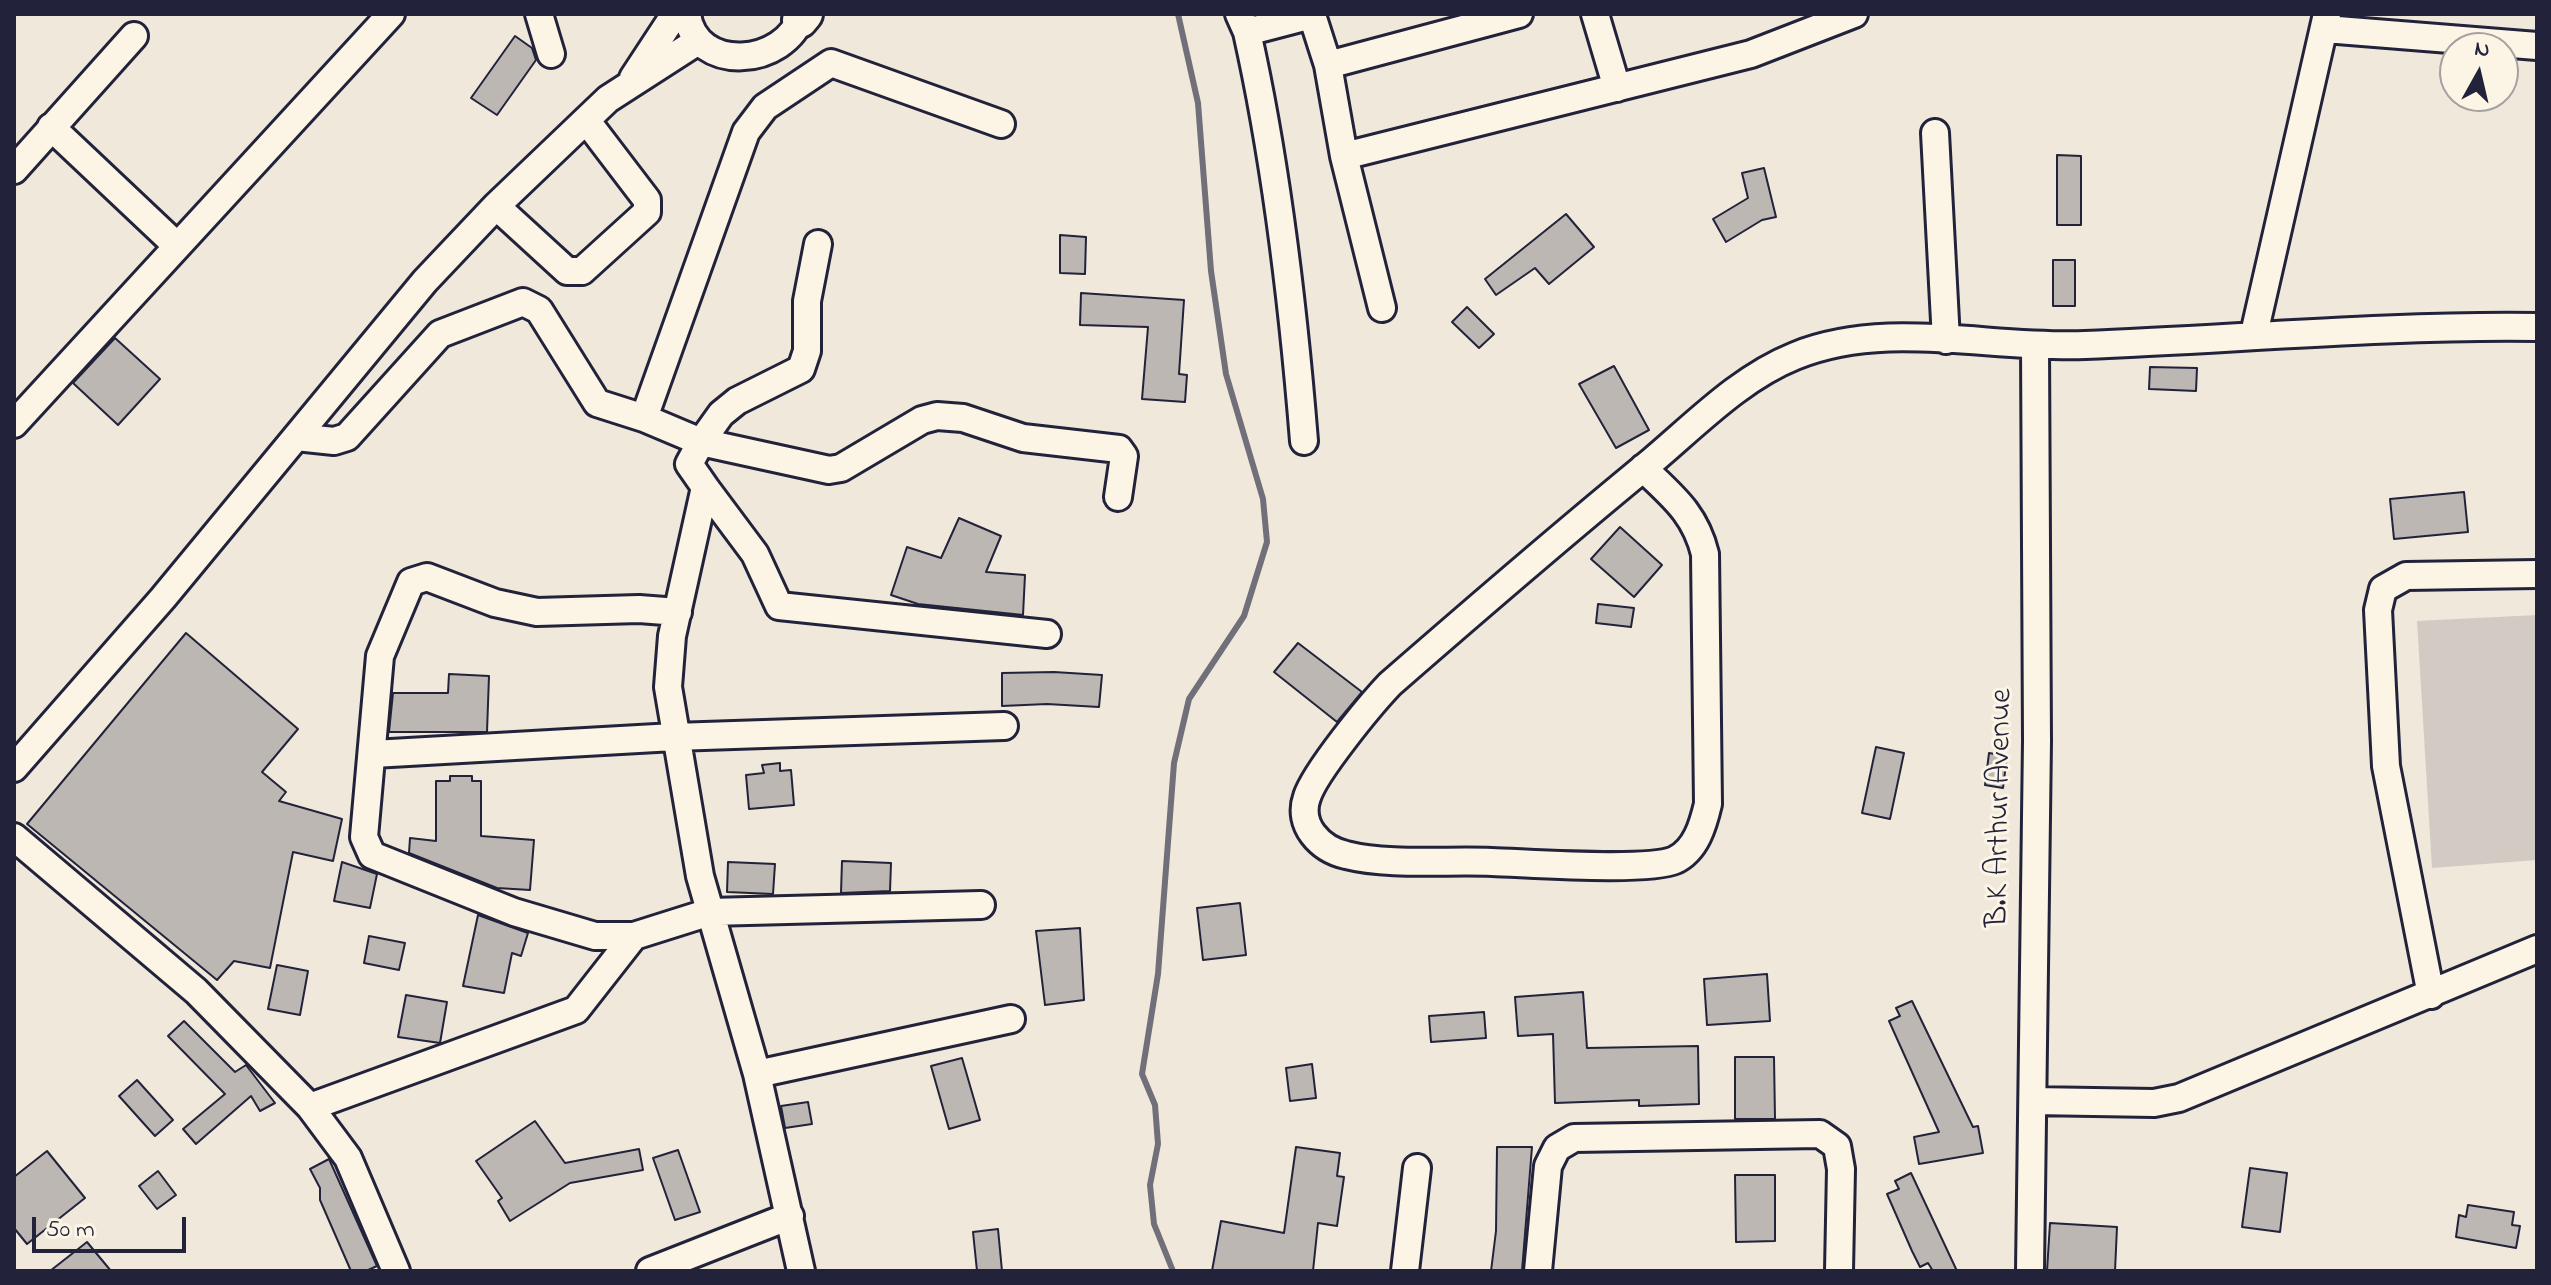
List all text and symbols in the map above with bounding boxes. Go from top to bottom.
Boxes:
north arrow [2439,32,2519,112]
text: N [2472,33,2492,67]
street label: B.K Arthur Avenue [1981,688,2023,928]
scale bar [36,1201,190,1251]
text: 50 m [46,1213,95,1248]

